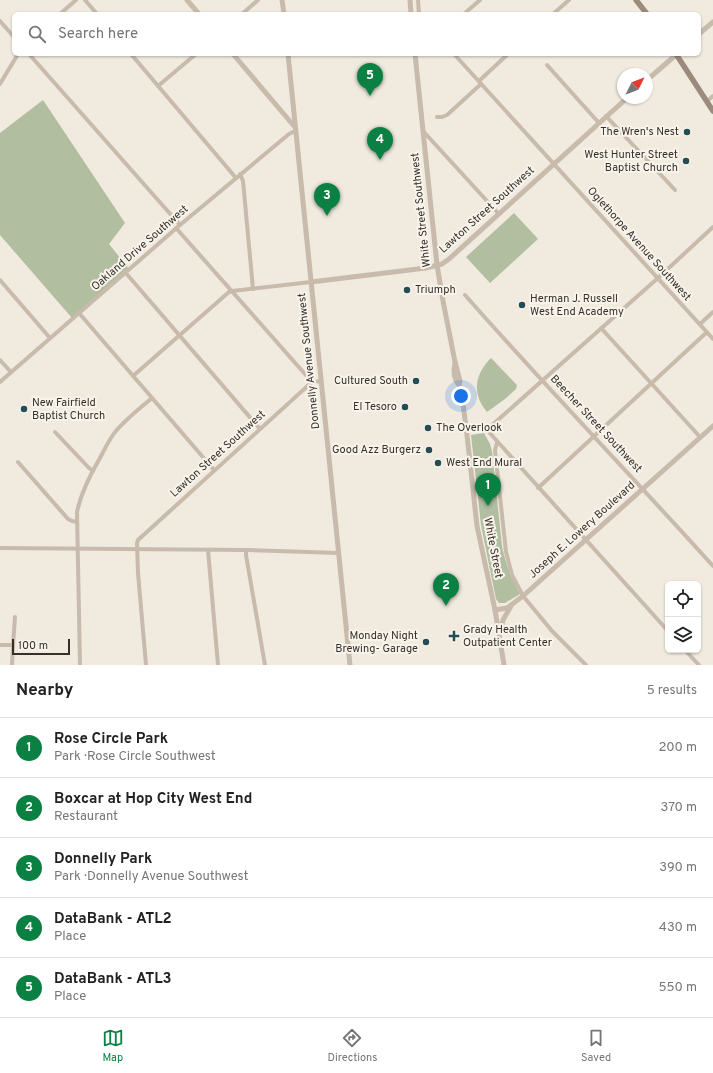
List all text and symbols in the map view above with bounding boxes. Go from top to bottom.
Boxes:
search box [12,12,701,56]
icon: search [26,23,48,45]
text: Search here [58,25,138,44]
pin: 5 [357,63,383,96]
north arrow [617,68,653,104]
place label: The Wren's Nest [600,125,679,139]
pin: 4 [367,127,393,160]
marker: The Wren's Nest [682,127,692,137]
place label: West Hunter Street Baptist Church [584,148,678,175]
street label: White Street Southwest [408,152,434,268]
marker: West Hunter Street Baptist Church [681,156,691,166]
street label: Lawton Street Southwest [437,164,537,256]
pin: 3 [314,183,340,216]
street label: Oglethorpe Avenue Southwest [584,184,694,304]
street label: Oakland Drive Southwest [89,202,191,294]
place label: Triumph [415,283,456,297]
marker: Triumph [402,285,412,295]
street label: Donnelly Avenue Southwest [295,292,323,430]
place label: Herman J. Russell West End Academy [530,292,624,319]
marker: Herman J. Russell West End Academy [517,300,527,310]
street label: Beecher Street Southwest [547,372,645,476]
place label: Cultured South [334,374,408,388]
marker: Cultured South [411,376,421,386]
your location [451,386,471,406]
place label: New Fairfield Baptist Church [32,396,105,423]
place label: El Tesoro [353,400,397,414]
marker: El Tesoro [400,402,410,412]
marker: New Fairfield Baptist Church [19,404,29,414]
street label: Lawton Street Southwest [168,408,268,500]
place label: The Overlook [436,421,502,435]
marker: The Overlook [423,423,433,433]
place label: Good Azz Burgerz [332,443,421,457]
marker: Good Azz Burgerz [424,445,434,455]
place label: West End Mural [446,456,522,470]
marker: West End Mural [433,458,443,468]
pin: 1 [475,473,501,506]
street label: Joseph E. Lowery Boulevard [526,479,638,581]
street label: White Street [480,517,506,579]
pin: 2 [433,573,459,606]
map controls [665,581,701,653]
button: locate [665,581,701,617]
button: layers [665,617,701,653]
place label: Grady Health Outpatient Center [463,623,553,650]
place label: Monday Night Brewing- Garage [335,629,418,656]
marker: Grady Health Outpatient Center [448,630,460,642]
scale bar [12,637,70,656]
marker: Monday Night Brewing- Garage [421,637,431,647]
text: 100 m [18,639,48,653]
text: Nearby [16,680,73,702]
text: 5 results [647,683,697,699]
text: Rose Circle Park [54,730,168,749]
text: 1 [26,740,32,756]
text: 200 m [658,740,697,756]
text: Park · Rose Circle Southwest [54,749,216,765]
text: Boxcar at Hop City West End [54,790,252,809]
text: 2 [25,800,33,816]
text: 370 m [660,800,697,816]
text: Restaurant [54,809,118,825]
text: Donnelly Park [54,850,152,869]
text: 3 [25,860,33,876]
text: 390 m [659,860,697,876]
text: Park · Donnelly Avenue Southwest [54,869,248,885]
text: DataBank - ATL2 [54,910,172,929]
text: 4 [25,920,33,936]
text: 430 m [659,920,697,936]
text: Place [54,929,86,945]
text: DataBank - ATL3 [54,970,172,989]
text: 5 [25,980,33,996]
text: 550 m [658,980,697,996]
text: Place [54,989,86,1005]
tab: Map [102,1027,124,1065]
tab: Directions [327,1027,377,1065]
tab: Saved [581,1027,611,1065]

